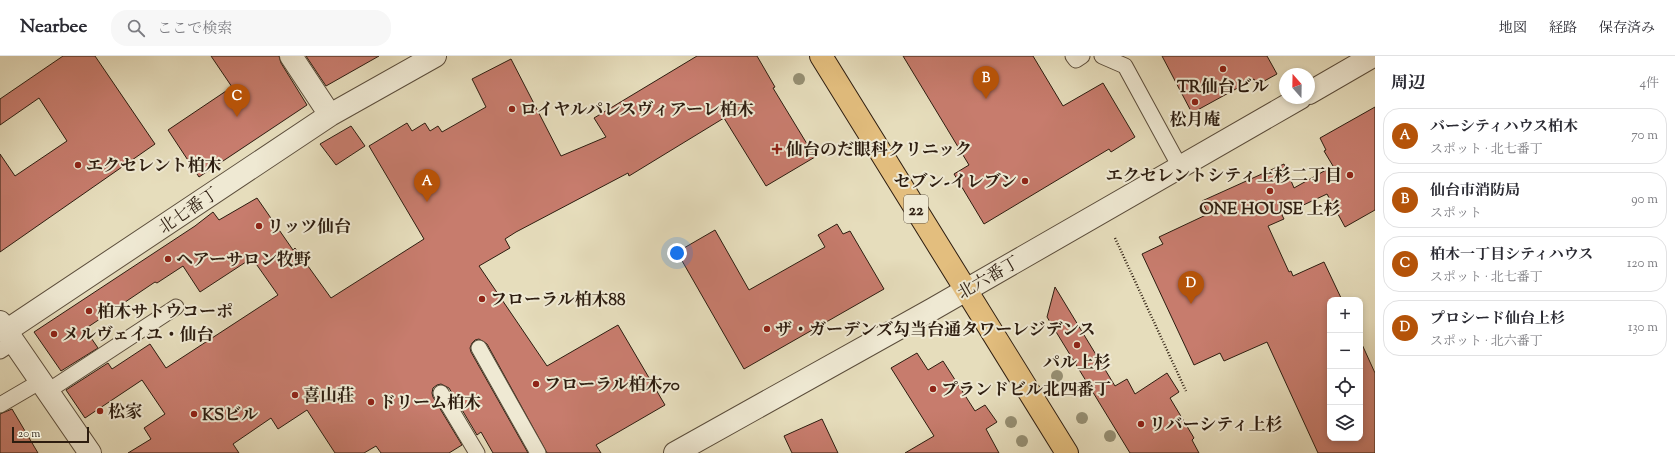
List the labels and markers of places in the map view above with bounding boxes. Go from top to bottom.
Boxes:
marker: TR仙台ビル [1218,64,1228,74]
pin: B [973,66,999,99]
place label: TR仙台ビル [1177,76,1269,100]
pin: C [224,84,250,117]
marker: 松月庵 [1190,97,1200,107]
place label: ロイヤルパレスヴィアーレ柏木 [520,99,754,123]
marker: ロイヤルパレスヴィアーレ柏木 [507,104,517,114]
place label: 松月庵 [1170,109,1221,133]
place label: 仙台のだ眼科クリニック [786,139,972,163]
marker: 仙台のだ眼科クリニック [771,143,783,155]
place label: エクセレント柏木 [86,155,222,179]
marker: エクセレント柏木 [73,160,83,170]
place label: エクセレントシティ上杉二丁目 [1106,165,1342,189]
pin: A [414,169,440,202]
marker: エクセレントシティ上杉二丁目 [1345,170,1355,180]
place label: セブン-イレブン [894,171,1017,195]
marker: セブン-イレブン [1020,176,1030,186]
marker: ONE HOUSE 上杉 [1265,186,1275,196]
place label: ONE HOUSE 上杉 [1199,198,1341,222]
place label: リッツ仙台 [267,216,351,240]
marker: リッツ仙台 [254,221,264,231]
place label: ヘアーサロン牧野 [176,249,311,273]
marker: ヘアーサロン牧野 [163,254,173,264]
pin: D [1178,271,1204,304]
place label: フローラル柏木88 [490,289,626,313]
marker: フローラル柏木88 [477,294,487,304]
place label: 柏木サトウコーポ [97,301,233,325]
marker: 柏木サトウコーポ [84,306,94,316]
place label: ザ・ガーデンズ勾当台通タワーレジデンス [775,319,1096,343]
place label: メルヴェイユ・仙台 [62,324,214,348]
marker: ザ・ガーデンズ勾当台通タワーレジデンス [762,324,772,334]
marker: メルヴェイユ・仙台 [49,329,59,339]
marker: パル上杉 [1072,340,1082,350]
place label: パル上杉 [1043,352,1111,376]
place label: フローラル柏木70 [544,374,680,398]
marker: フローラル柏木70 [531,379,541,389]
place label: プランドビル北四番丁 [941,379,1111,403]
marker: プランドビル北四番丁 [928,384,938,394]
place label: 喜山荘 [303,385,354,409]
marker: 喜山荘 [290,390,300,400]
place label: ドリーム柏木 [379,392,481,416]
marker: ドリーム柏木 [366,397,376,407]
place label: 松家 [108,401,142,425]
place label: KSビル [202,404,258,428]
marker: 松家 [95,406,105,416]
marker: KSビル [189,409,199,419]
place label: リバーシティ上杉 [1149,414,1283,438]
marker: リバーシティ上杉 [1136,419,1146,429]

